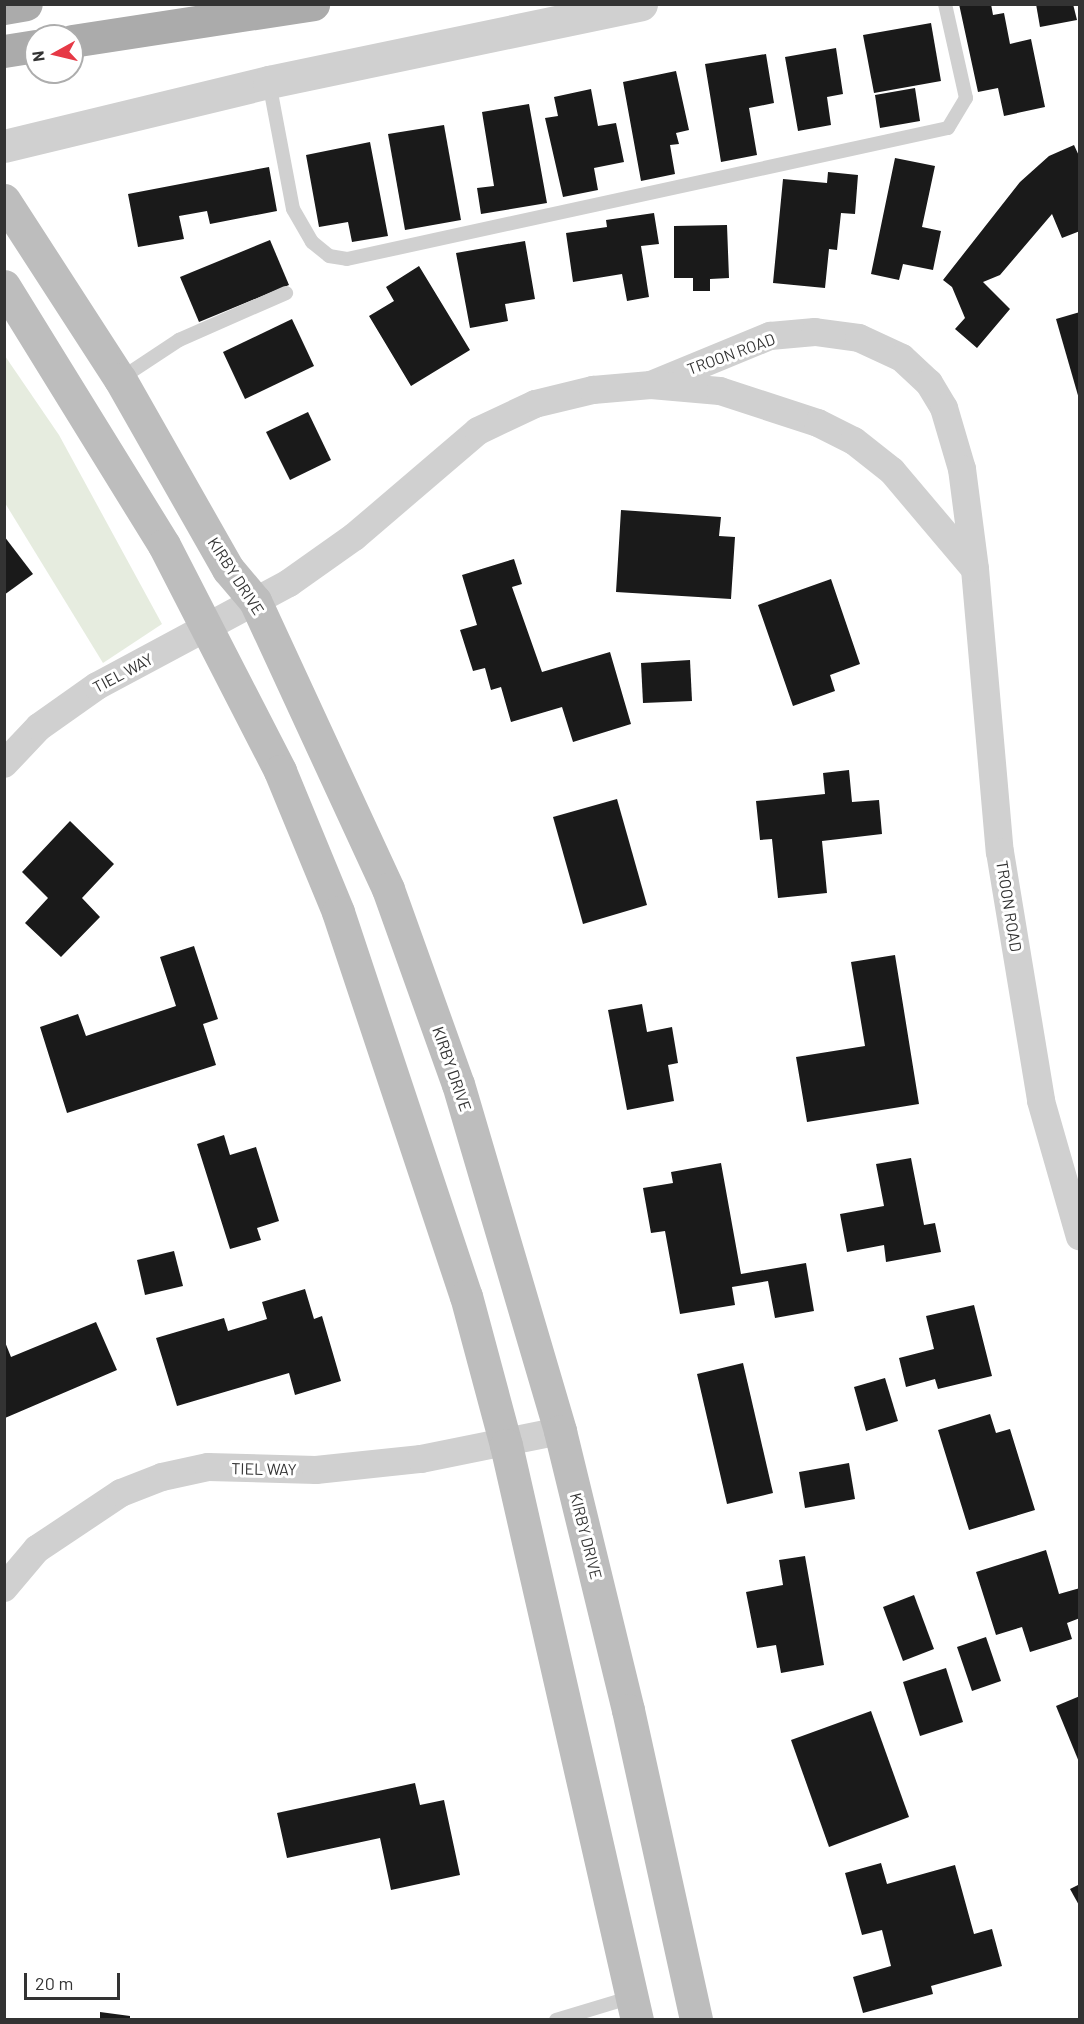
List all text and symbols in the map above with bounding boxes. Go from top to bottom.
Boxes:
north arrow [24,24,84,84]
text: N [28,50,48,63]
street label: TROON ROAD [684,329,778,379]
street label: KIRBY DRIVE [204,534,268,618]
street label: TIEL WAY [90,649,156,697]
street label: TROON ROAD [992,859,1026,953]
street label: KIRBY DRIVE [429,1024,475,1114]
street label: TIEL WAY [231,1459,297,1479]
street label: KIRBY DRIVE [566,1491,606,1581]
scale bar [27,1961,123,1999]
text: 20 m [35,1972,73,1994]

